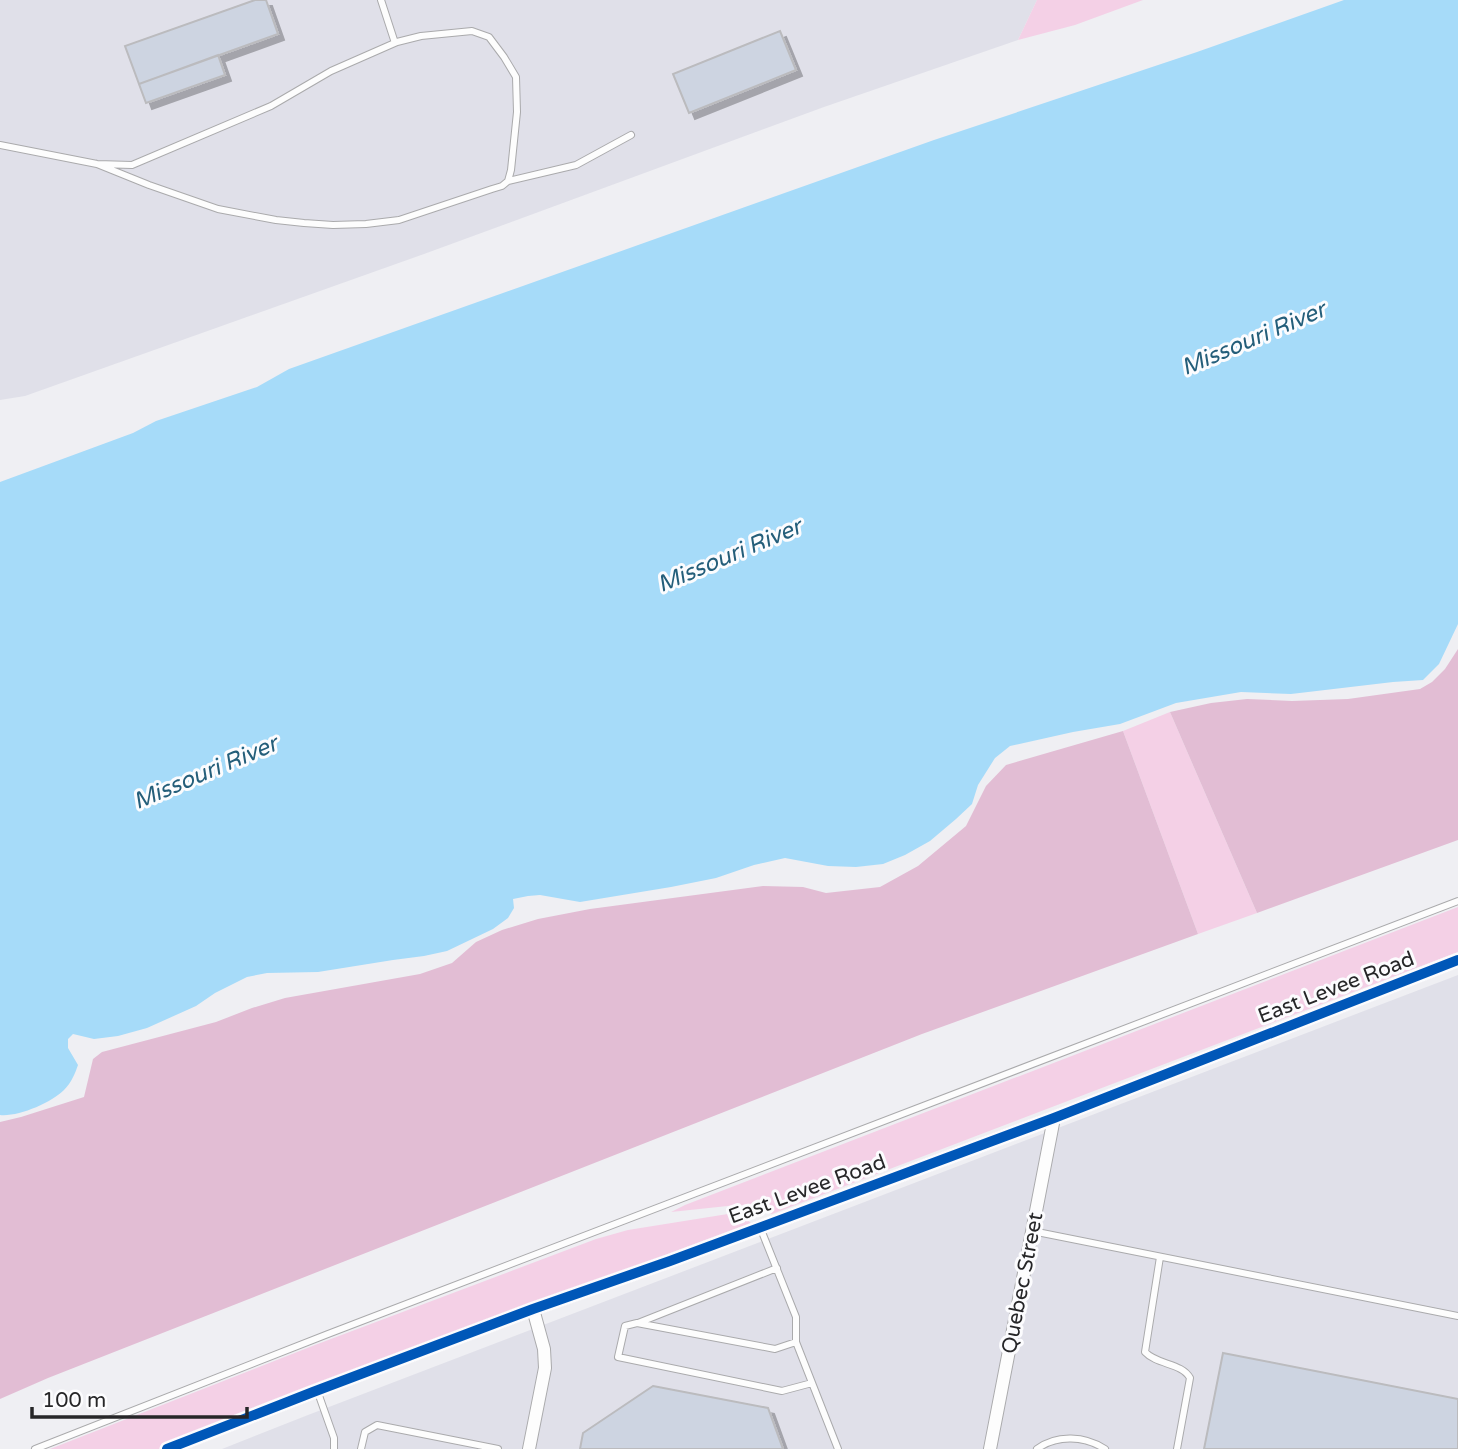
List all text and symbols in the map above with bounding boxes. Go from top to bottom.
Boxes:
water label: Missouri River [1177,295,1333,382]
water label: Missouri River [653,512,809,599]
water label: Missouri River [129,729,285,816]
street label: East Levee Road [1254,946,1418,1029]
street label: East Levee Road [725,1149,889,1230]
street label: Quebec Street [997,1210,1048,1356]
scale bar [32,1376,247,1420]
text: 100 m [42,1388,106,1413]

